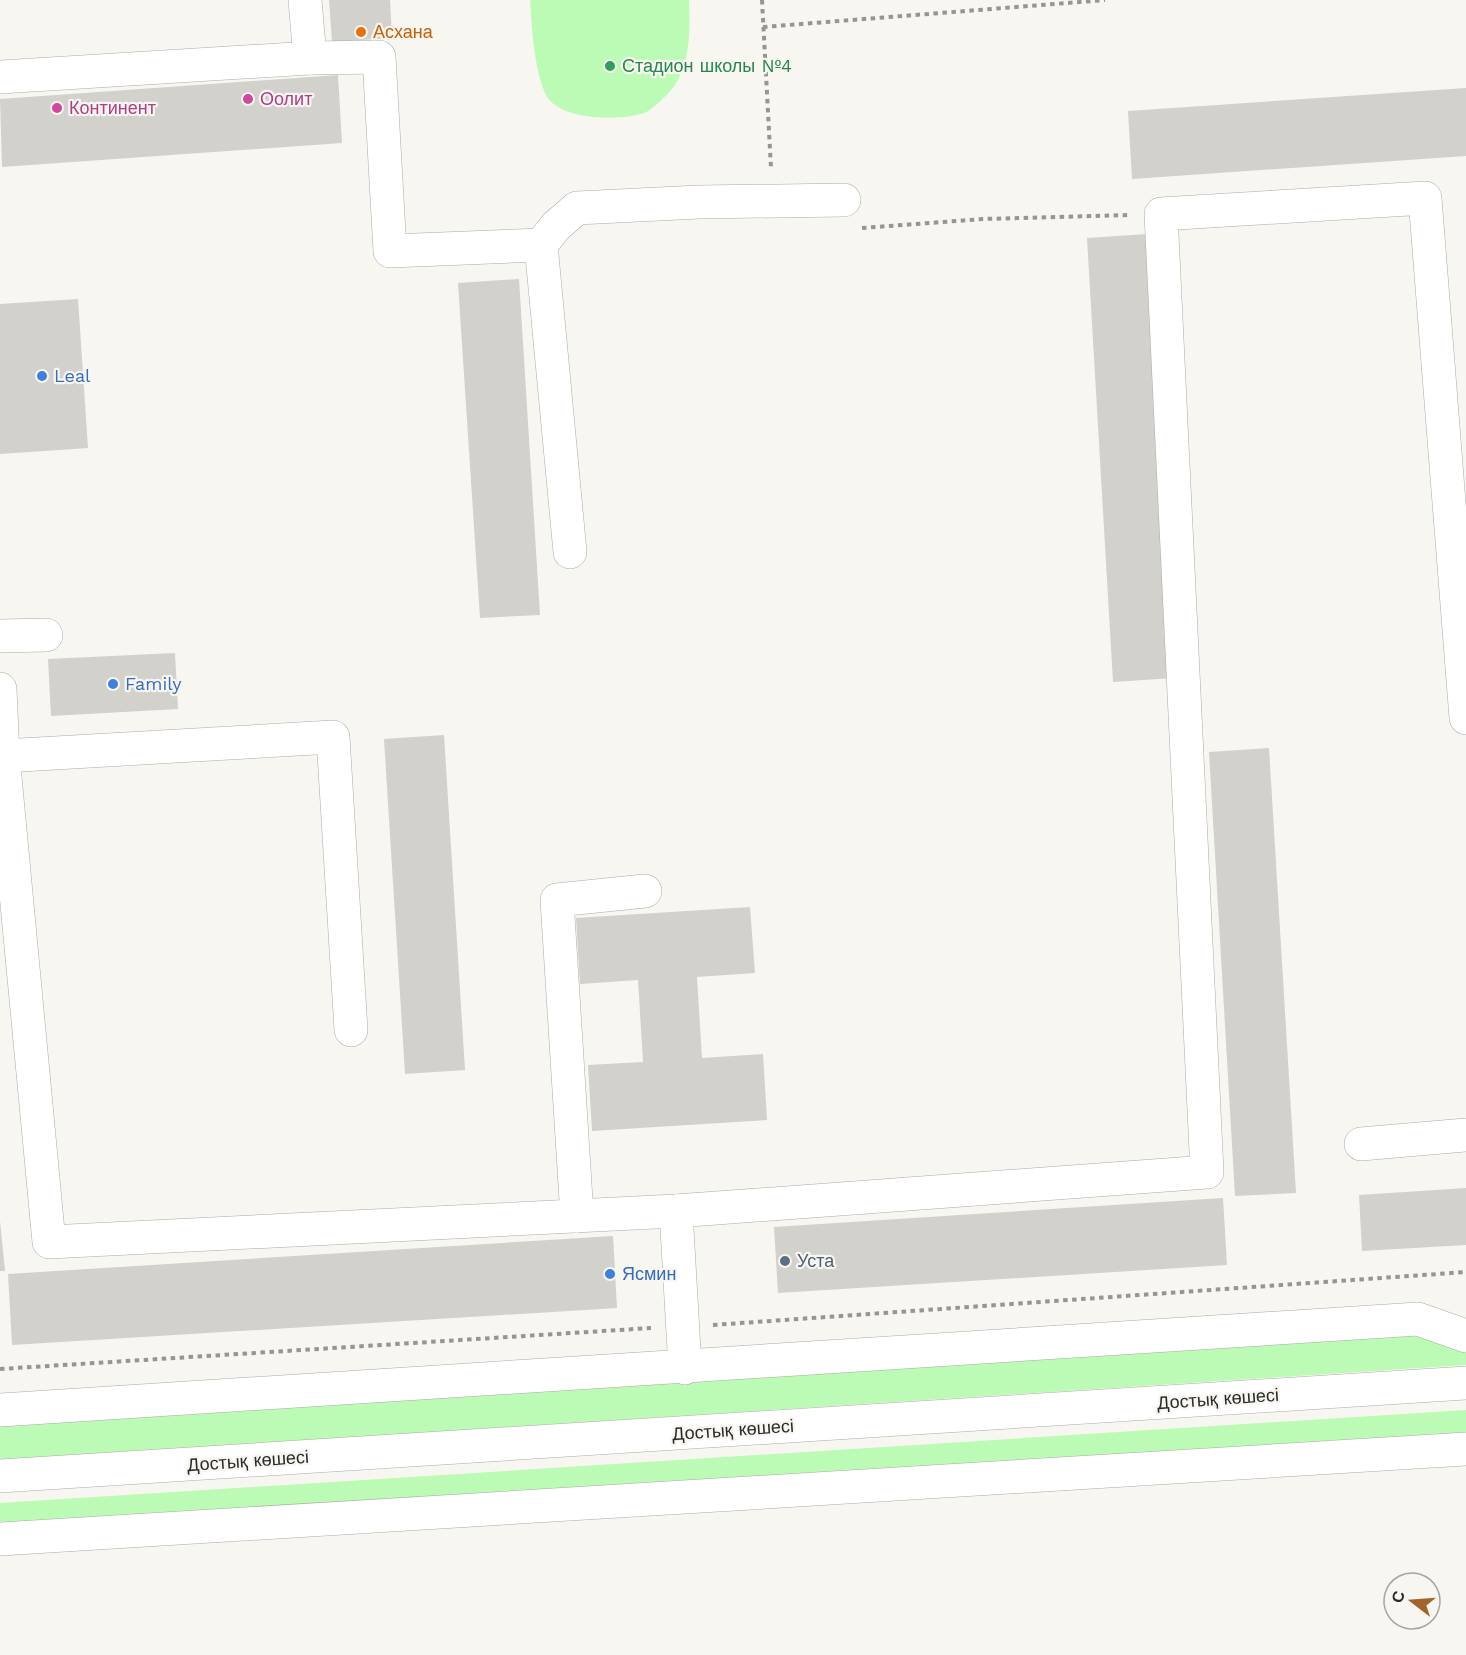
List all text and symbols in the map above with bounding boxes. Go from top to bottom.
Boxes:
place label: Асхана [373,21,434,42]
marker: Асхана [354,25,368,39]
place label: Стадион школы №4 [622,55,792,76]
marker: Стадион школы №4 [603,59,617,73]
place label: Оолит [260,88,312,109]
marker: Оолит [241,92,255,106]
place label: Континент [69,97,156,118]
marker: Континент [50,101,64,115]
place label: Leal [54,365,91,386]
marker: Leal [35,369,49,383]
place label: Family [125,673,182,694]
marker: Family [106,677,120,691]
place label: Уста [797,1250,835,1271]
marker: Уста [778,1254,792,1268]
place label: Ясмин [622,1263,676,1284]
marker: Ясмин [603,1267,617,1281]
street label: Достық көшесі [1156,1384,1280,1413]
street label: Достық көшесі [671,1415,795,1444]
street label: Достық көшесі [186,1446,310,1475]
north arrow [1382,1571,1442,1631]
text: С [1387,1588,1409,1605]

